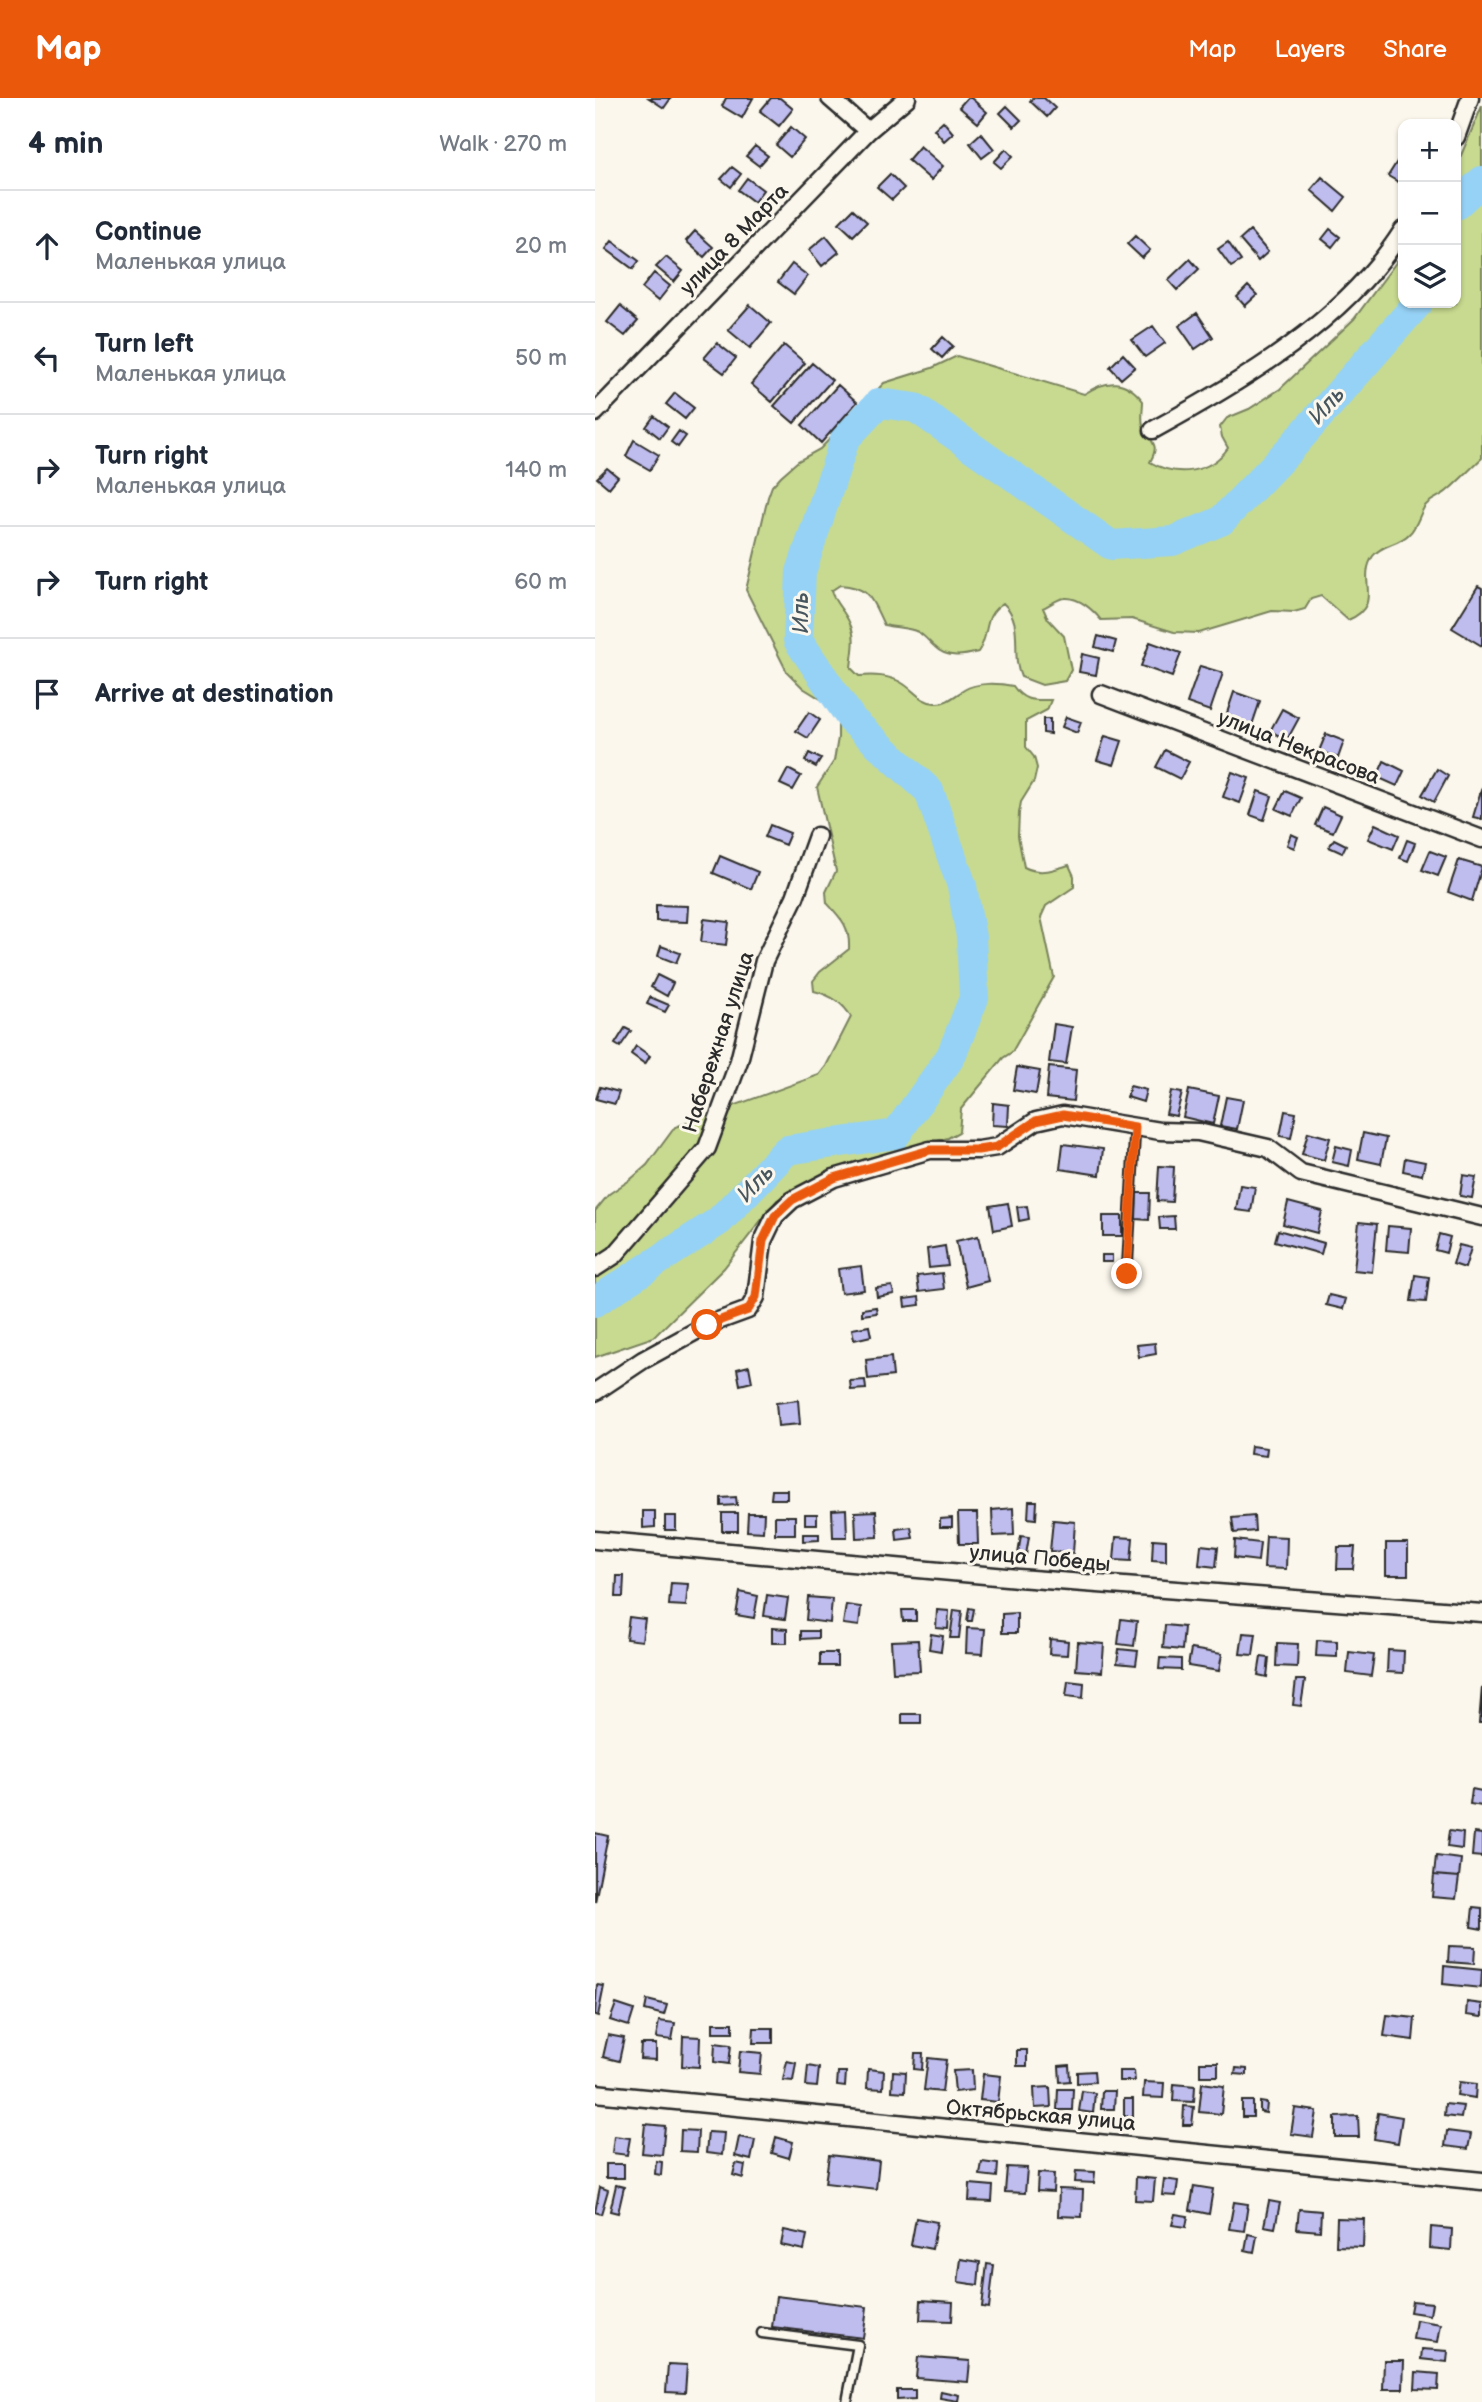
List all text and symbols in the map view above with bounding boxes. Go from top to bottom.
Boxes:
text: Map [35,29,101,69]
text: Map [1188,35,1236,64]
text: Layers [1274,35,1345,64]
text: Share [1383,35,1447,64]
map controls [1398,119,1461,308]
button: + [1398,119,1461,182]
text: 4 min [28,126,103,162]
text: Walk · 270 m [439,130,567,158]
street label: улица 8 Марта [675,178,794,300]
button: − [1398,182,1461,245]
text: Continue [95,217,202,248]
icon: ahead [28,227,66,265]
text: 20 m [515,232,567,260]
button: layers [1398,245,1461,308]
text: Маленькая улица [95,248,286,276]
text: Turn left [95,329,194,360]
icon: left [28,339,66,377]
text: 50 m [515,344,567,372]
text: Маленькая улица [95,360,286,388]
water label: Иль [1302,381,1351,430]
text: Turn right [95,441,208,472]
icon: right [28,451,66,489]
text: 140 m [505,456,567,484]
text: Маленькая улица [95,472,286,500]
icon: right [28,563,66,601]
text: Turn right [95,567,208,598]
text: 60 m [514,568,567,596]
water label: Иль [787,592,815,634]
icon: arrive [28,675,66,713]
text: Arrive at destination [95,679,334,710]
street label: улица Некрасова [1214,705,1384,790]
street label: Набережная улица [677,948,760,1136]
water label: Иль [731,1159,780,1208]
route end [1111,1258,1142,1289]
route start [691,1309,722,1340]
street label: улица Победы [968,1540,1112,1577]
street label: Октябрьская улица [945,2095,1137,2136]

